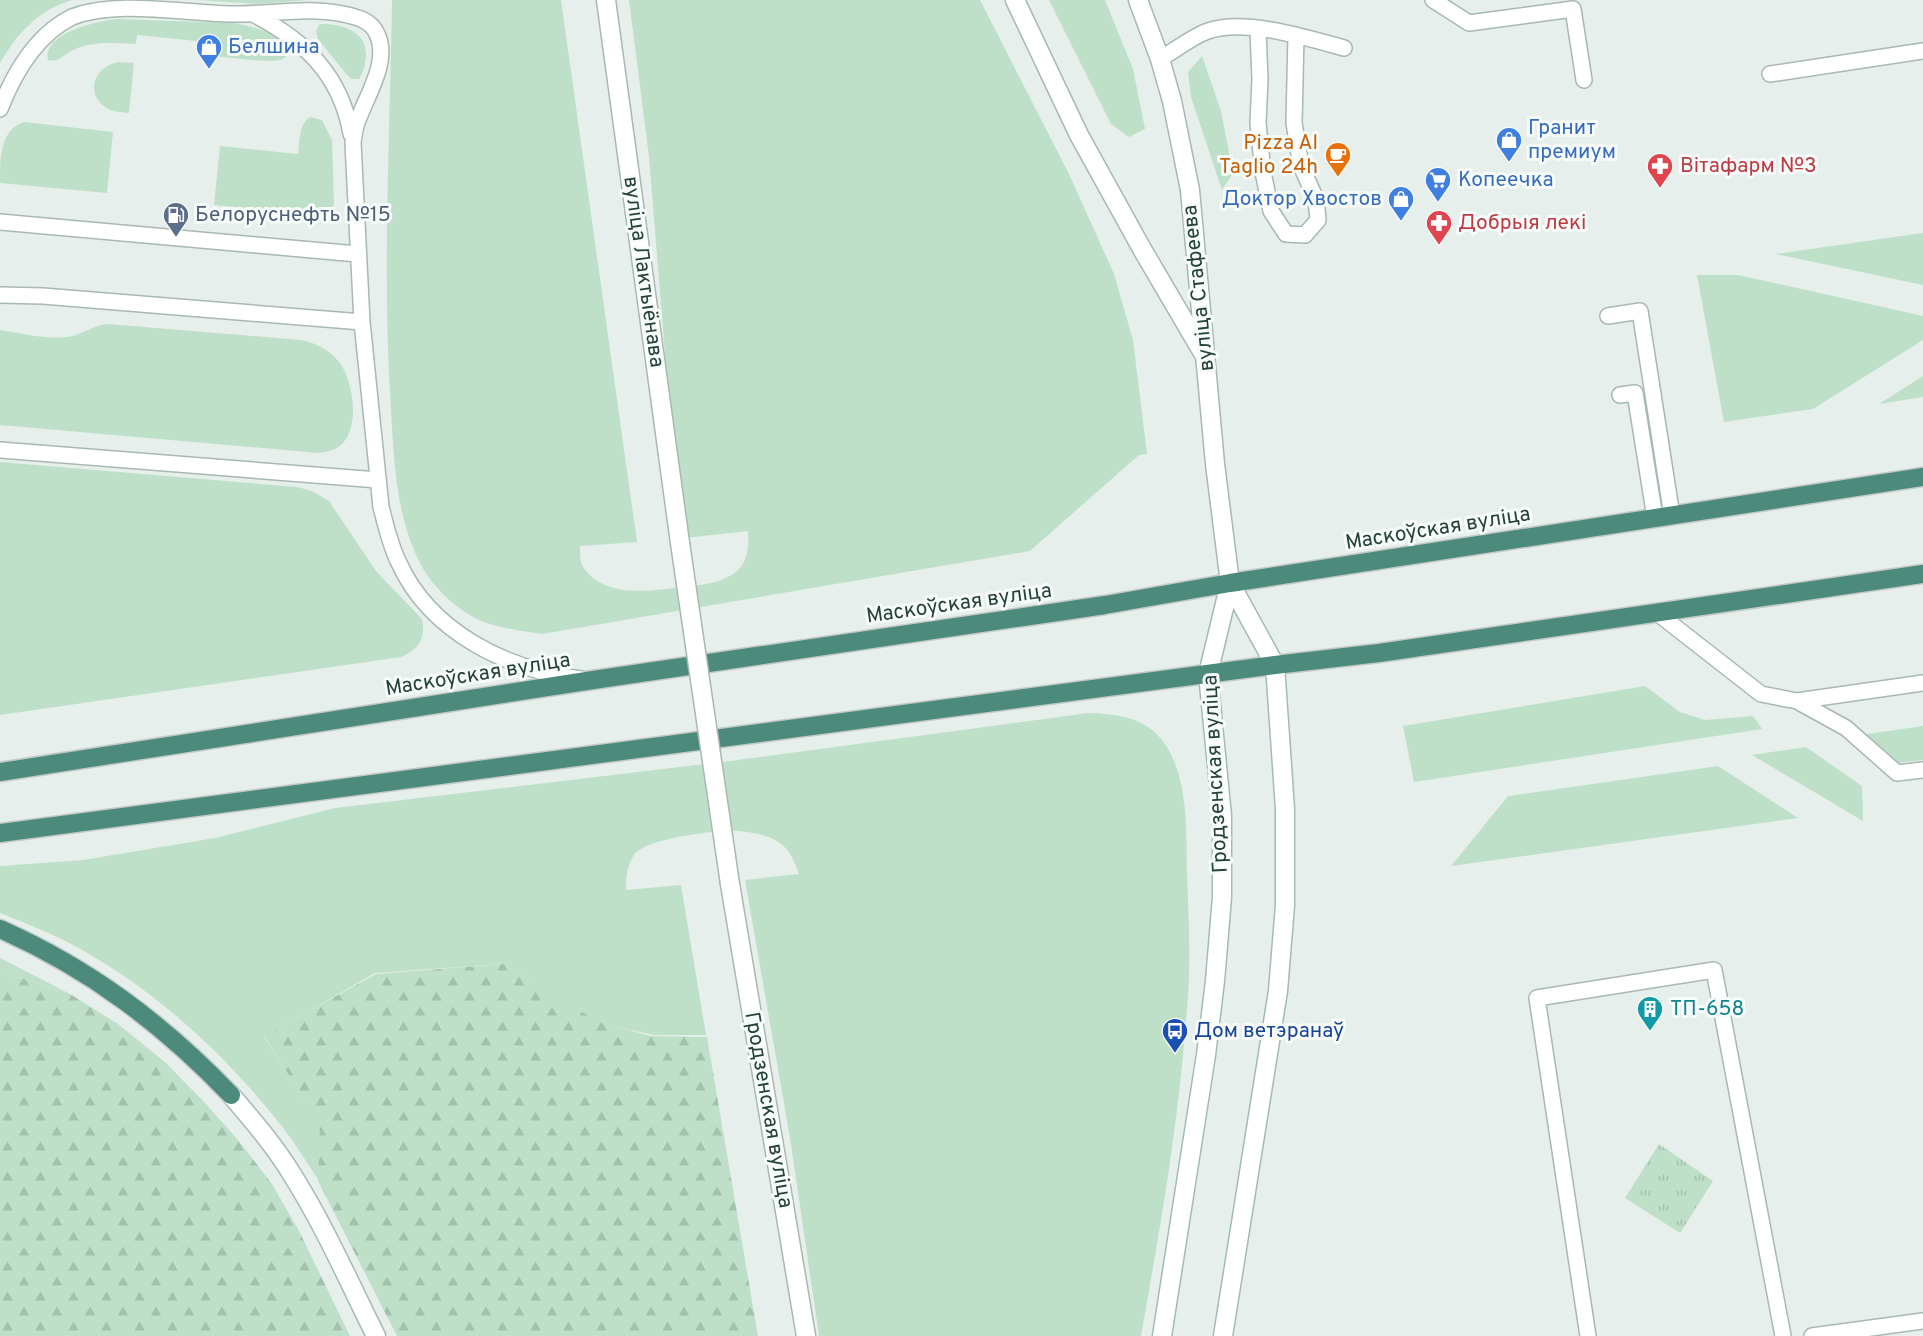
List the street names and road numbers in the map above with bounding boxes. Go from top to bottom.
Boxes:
street label: вуліца Лактыёнава [616,175,670,369]
street label: вуліца Стафеева [1177,203,1221,373]
street label: Маскоўская вуліца [1343,501,1533,557]
street label: Маскоўская вуліца [864,578,1054,630]
street label: Маскоўская вуліца [383,647,573,703]
street label: Гродзенская вуліца [1197,674,1235,874]
street label: Гродзенская вуліца [737,1010,799,1210]

